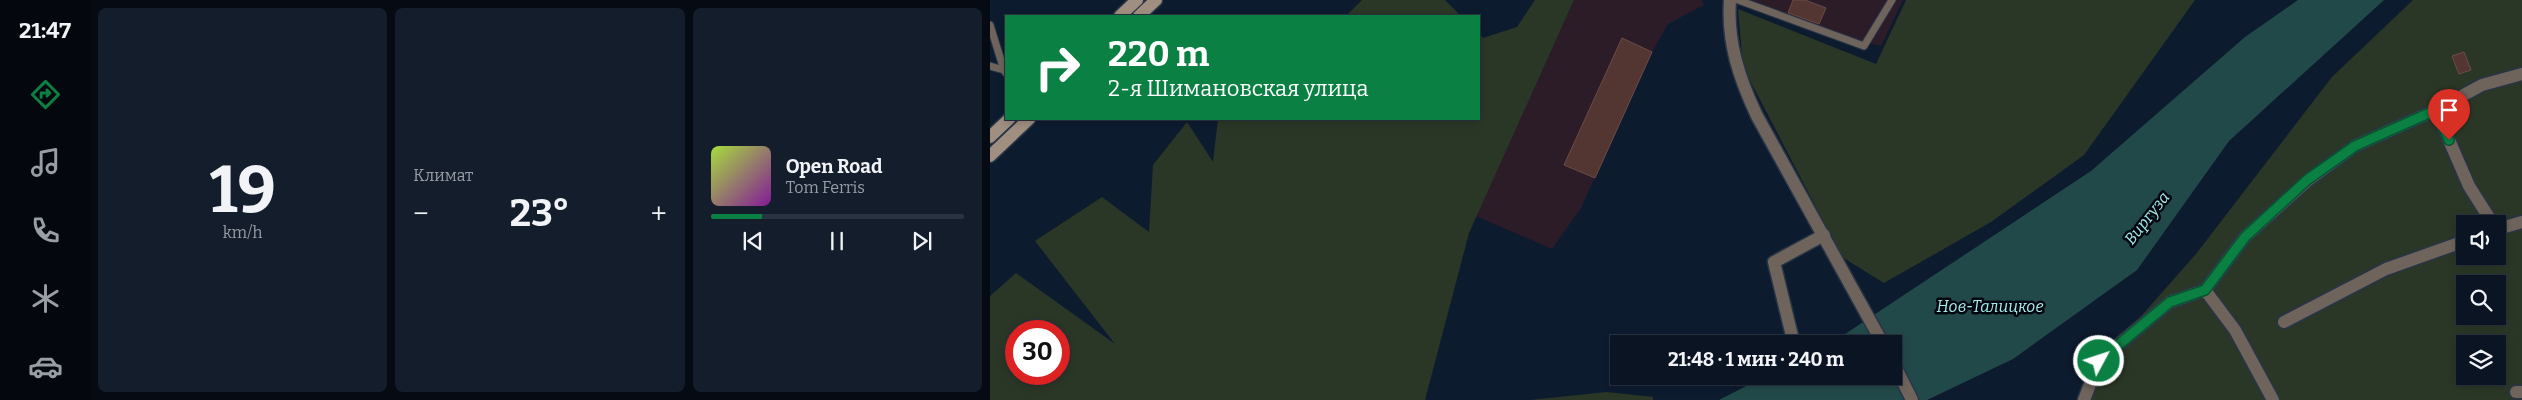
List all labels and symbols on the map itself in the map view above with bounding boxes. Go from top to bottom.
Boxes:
pin [2428,89,2470,140]
water label: Виргуза [2120,188,2174,248]
water label: Нов-Талицкое [1937,297,2043,316]
speed limit sign: 30 [1005,320,1070,385]
position arrow [2072,334,2124,386]

